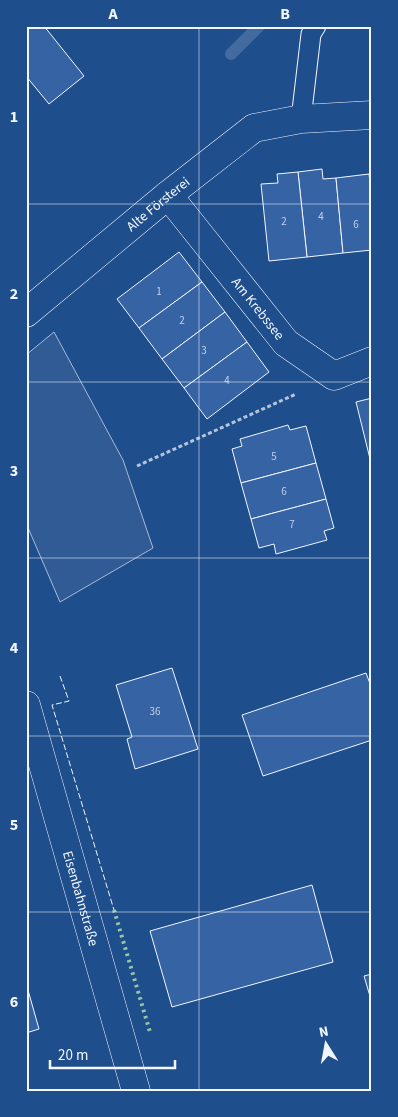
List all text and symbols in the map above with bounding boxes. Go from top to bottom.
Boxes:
text: A [107,3,118,25]
text: B [280,3,290,25]
text: 1 [10,106,18,128]
street label: Alte Försterei [122,173,194,237]
house number: 4 [318,209,324,224]
house number: 2 [281,214,287,229]
house number: 6 [353,217,359,232]
street label: Am Krebssee [226,273,289,345]
text: 2 [10,283,18,305]
house number: 1 [156,284,162,299]
house number: 2 [179,313,185,328]
house number: 3 [201,343,207,358]
house number: 4 [224,373,230,388]
house number: 5 [271,449,277,464]
text: 3 [10,460,18,482]
house number: 6 [281,484,287,499]
house number: 7 [289,517,295,532]
text: 4 [10,637,19,659]
house number: 36 [150,704,161,719]
text: 5 [10,814,18,836]
street label: Eisenbahnstraße [57,849,103,949]
text: 6 [10,991,18,1013]
north arrow [300,1020,350,1070]
text: N [317,1022,330,1043]
scale bar [50,1037,175,1069]
text: 20 m [58,1045,88,1066]

